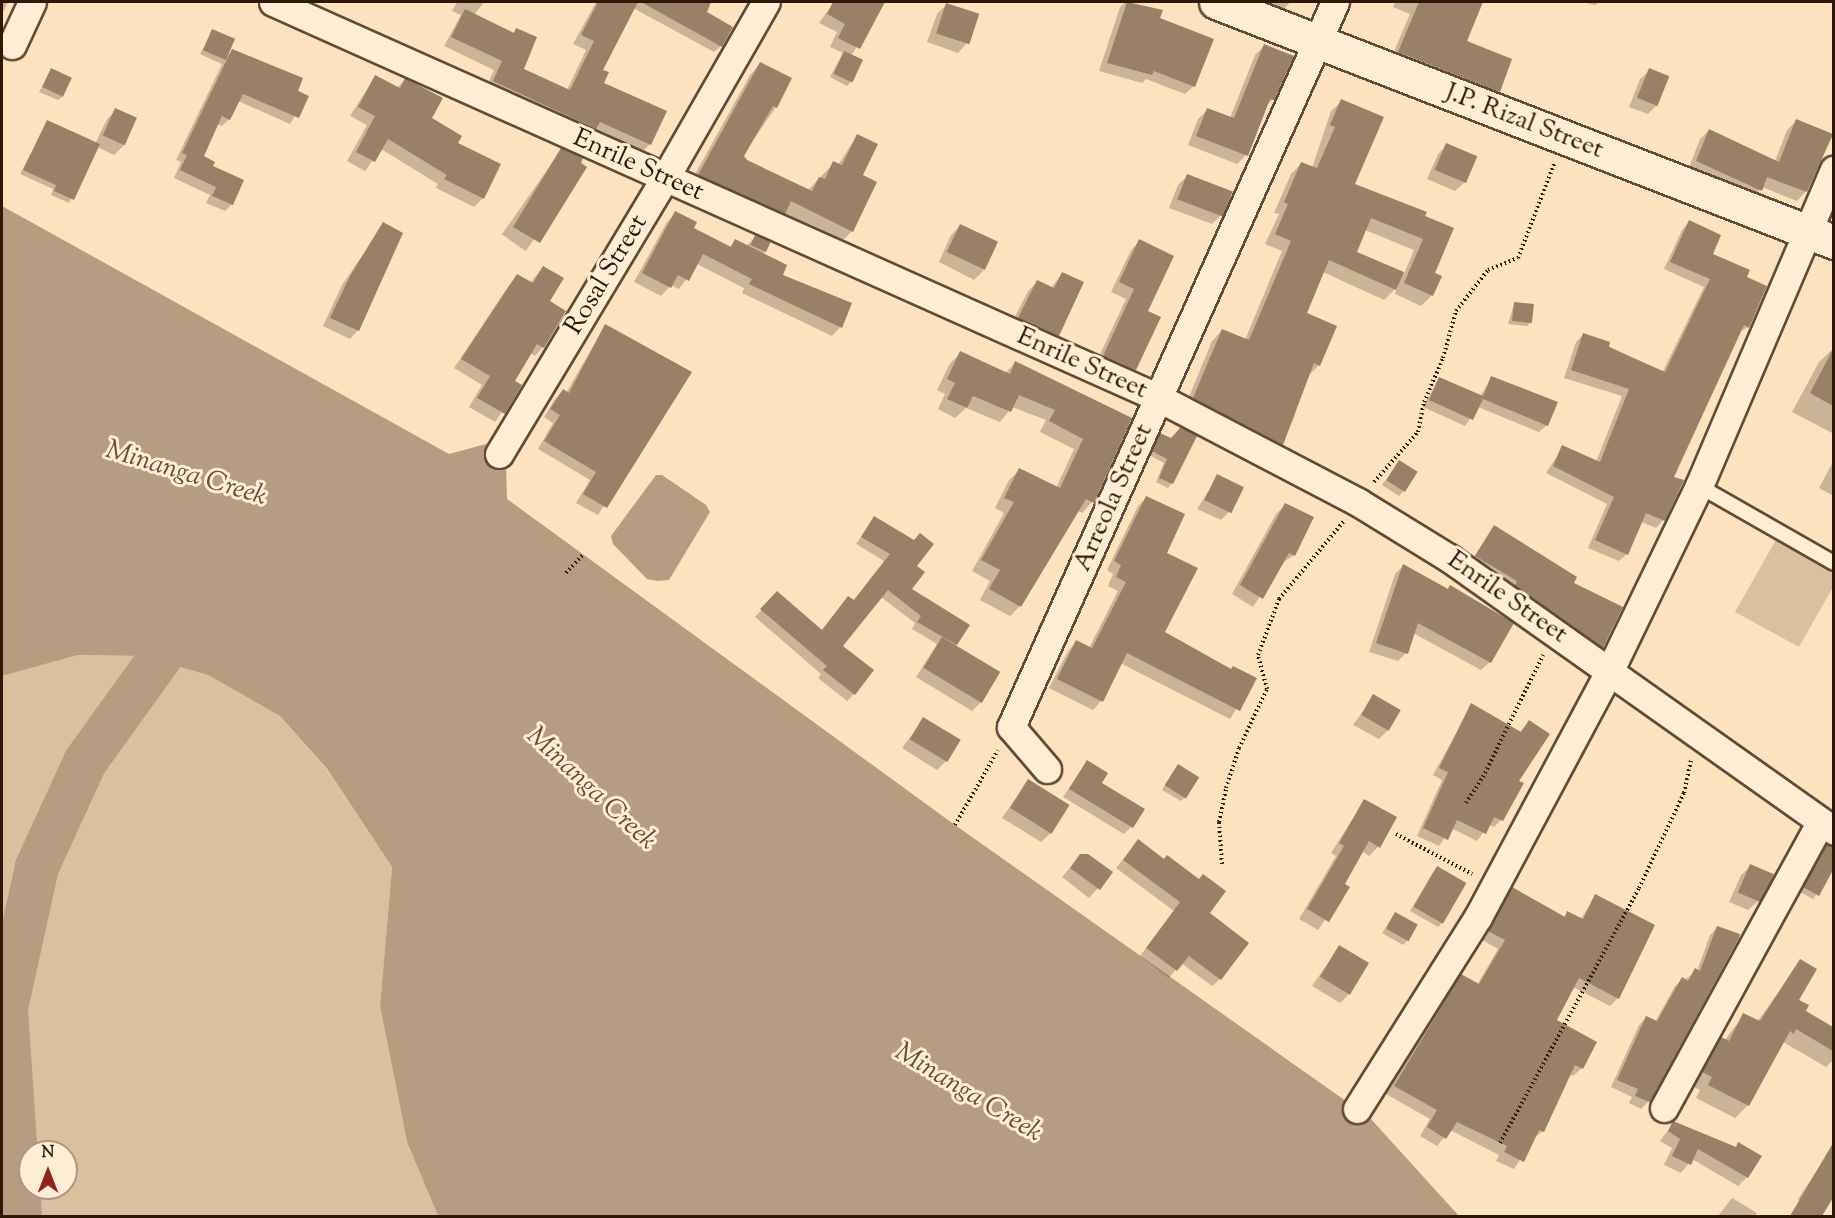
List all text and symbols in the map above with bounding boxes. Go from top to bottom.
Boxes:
street label: J.P. Rizal Street [1441,78,1607,166]
street label: Enrile Street [568,123,708,209]
street label: Rosal Street [559,209,655,341]
street label: Enrile Street [1012,321,1152,407]
street label: Arreola Street [1068,419,1160,577]
water label: Minanga Creek [102,434,270,514]
street label: Enrile Street [1441,545,1573,651]
water label: Minanga Creek [519,720,663,858]
water label: Minanga Creek [888,1036,1048,1150]
north arrow [18,1140,78,1200]
text: N [42,1142,54,1165]

